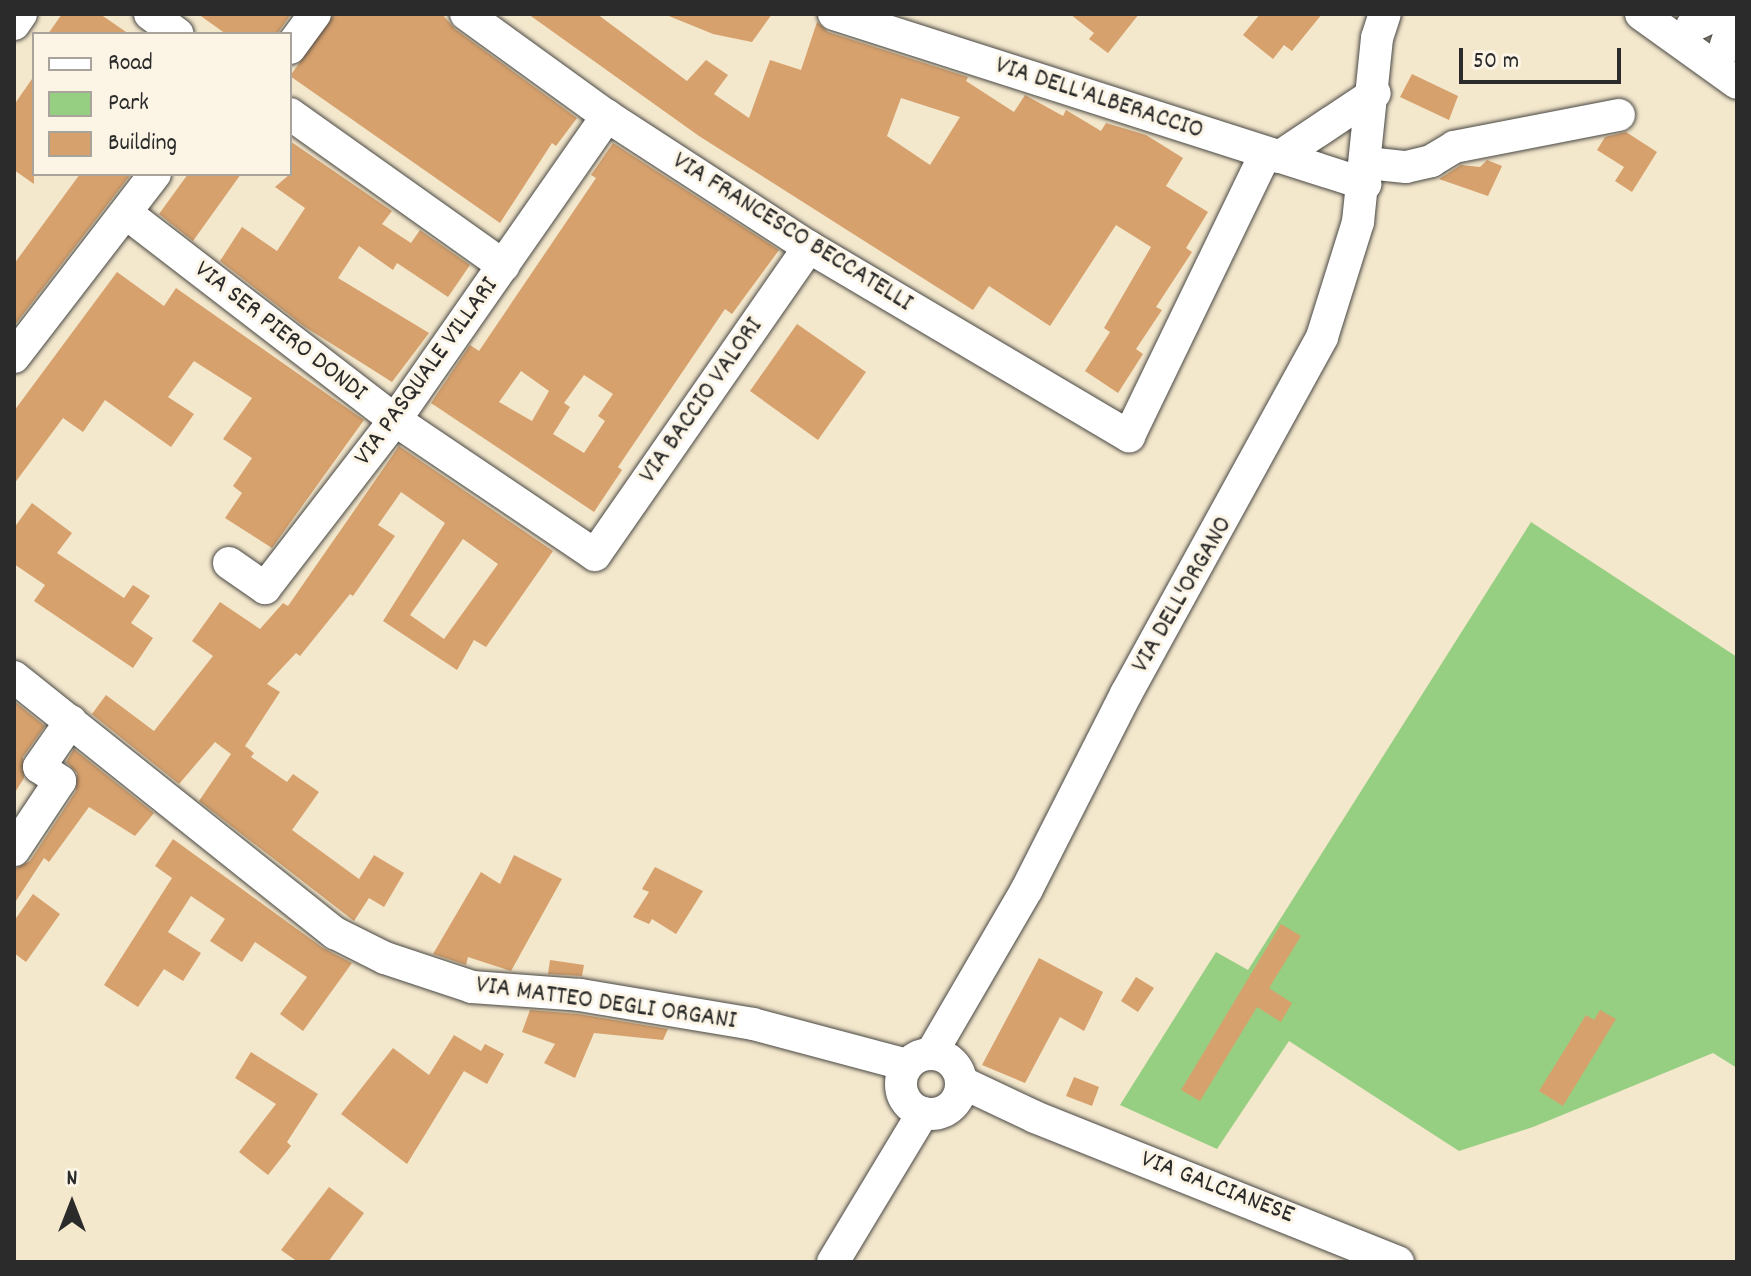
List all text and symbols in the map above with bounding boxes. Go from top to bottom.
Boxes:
legend [32,32,292,176]
scale bar [1463,32,1625,82]
text: 50 m [1473,45,1519,79]
text: Road [108,47,153,81]
street label: VIA DELL'ALBERACCIO [991,51,1207,147]
text: Park [108,87,149,121]
text: Building [108,127,177,161]
street label: VIA FRANCESCO BECCATELLI [666,146,918,320]
street label: VIA SER PIERO DONDI [187,255,373,409]
street label: VIA PASQUALE VILLARI [348,272,506,472]
street label: VIA BACCIO VALORI [633,312,771,490]
street label: VIA DELL'ORGANO [1126,511,1240,679]
street label: VIA MATTEO DEGLI ORGANI [474,970,738,1038]
street label: VIA GALCIANESE [1136,1144,1298,1232]
north arrow [32,1164,112,1244]
text: N [67,1164,77,1195]

